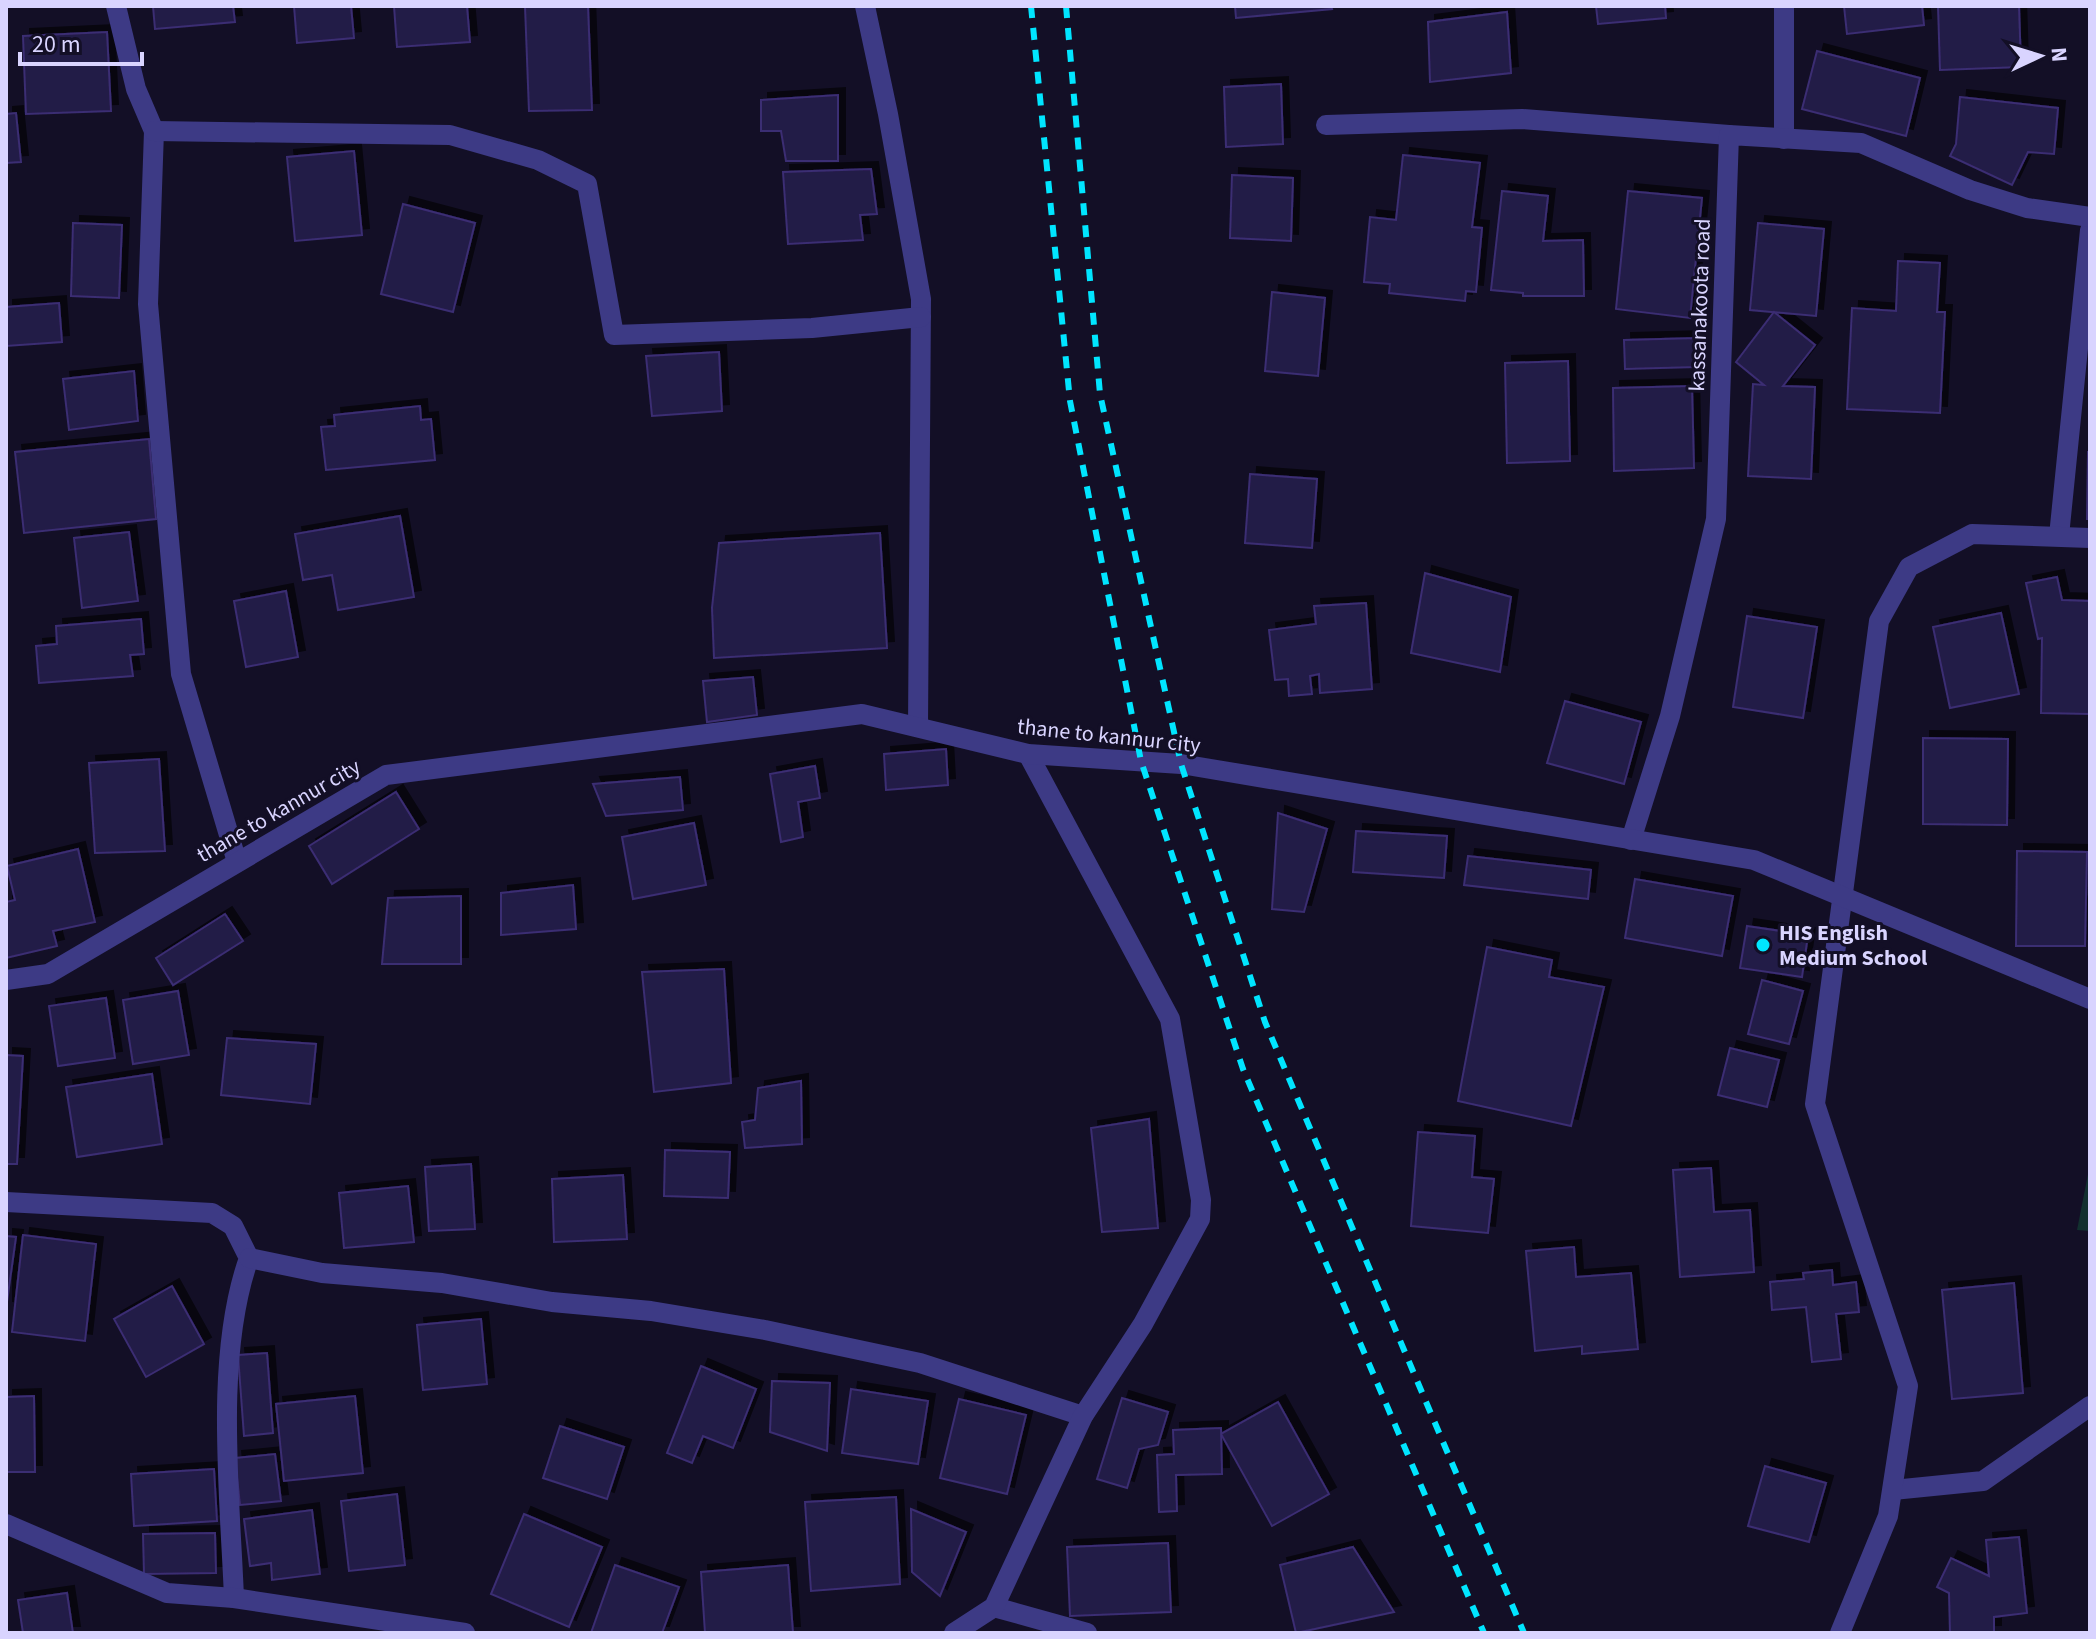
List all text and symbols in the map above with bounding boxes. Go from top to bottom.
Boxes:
scale bar [20,16,142,66]
north arrow [2000,16,2080,96]
text: 20 m [32,27,81,62]
text: N [2042,46,2075,63]
street label: kassanakoota road [1681,218,1719,392]
street label: thane to kannur city [1016,710,1203,762]
street label: thane to kannur city [191,751,367,871]
place label: HIS English Medium School [1779,917,1928,974]
marker: HIS English Medium School [1754,936,1772,954]

